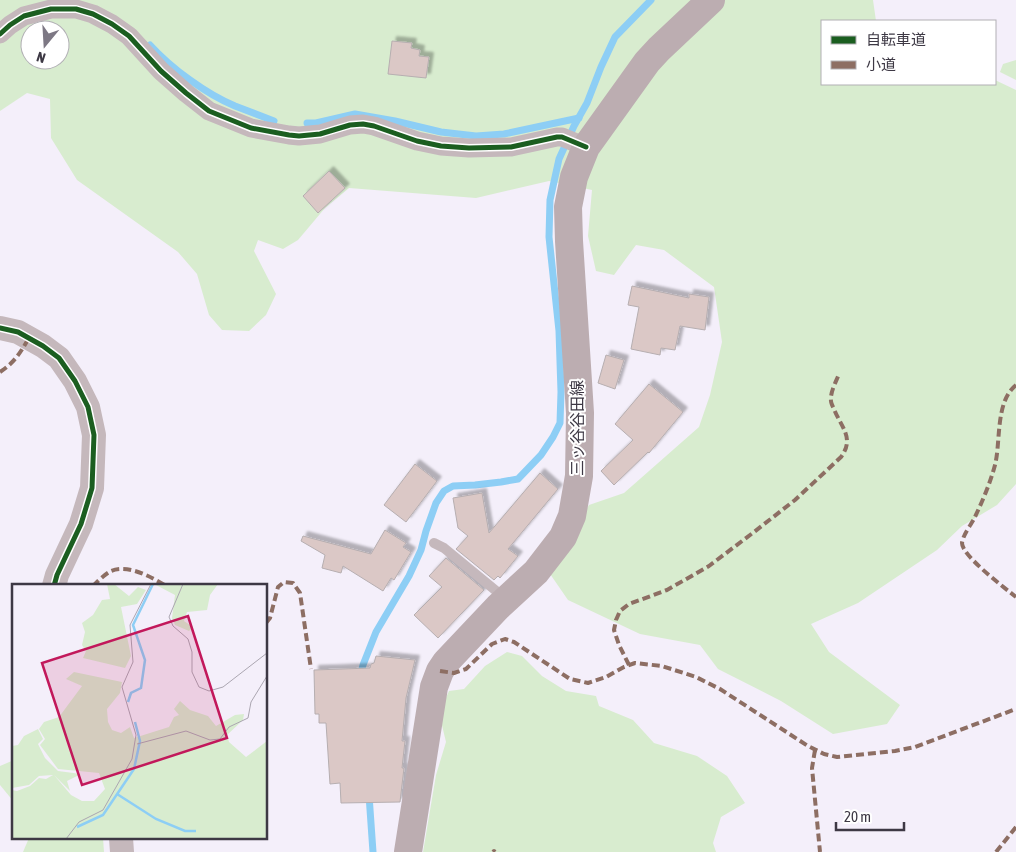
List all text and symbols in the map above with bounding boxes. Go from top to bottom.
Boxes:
north arrow [20,20,70,70]
legend [821,20,996,85]
text: 自転車道 [866,31,926,48]
text: N [35,48,47,66]
text: 小道 [866,56,896,73]
street label: 三ッ谷谷田線 [568,380,586,476]
inset map [12,584,268,840]
scale bar [836,800,904,832]
text: 20 m [844,808,871,825]

